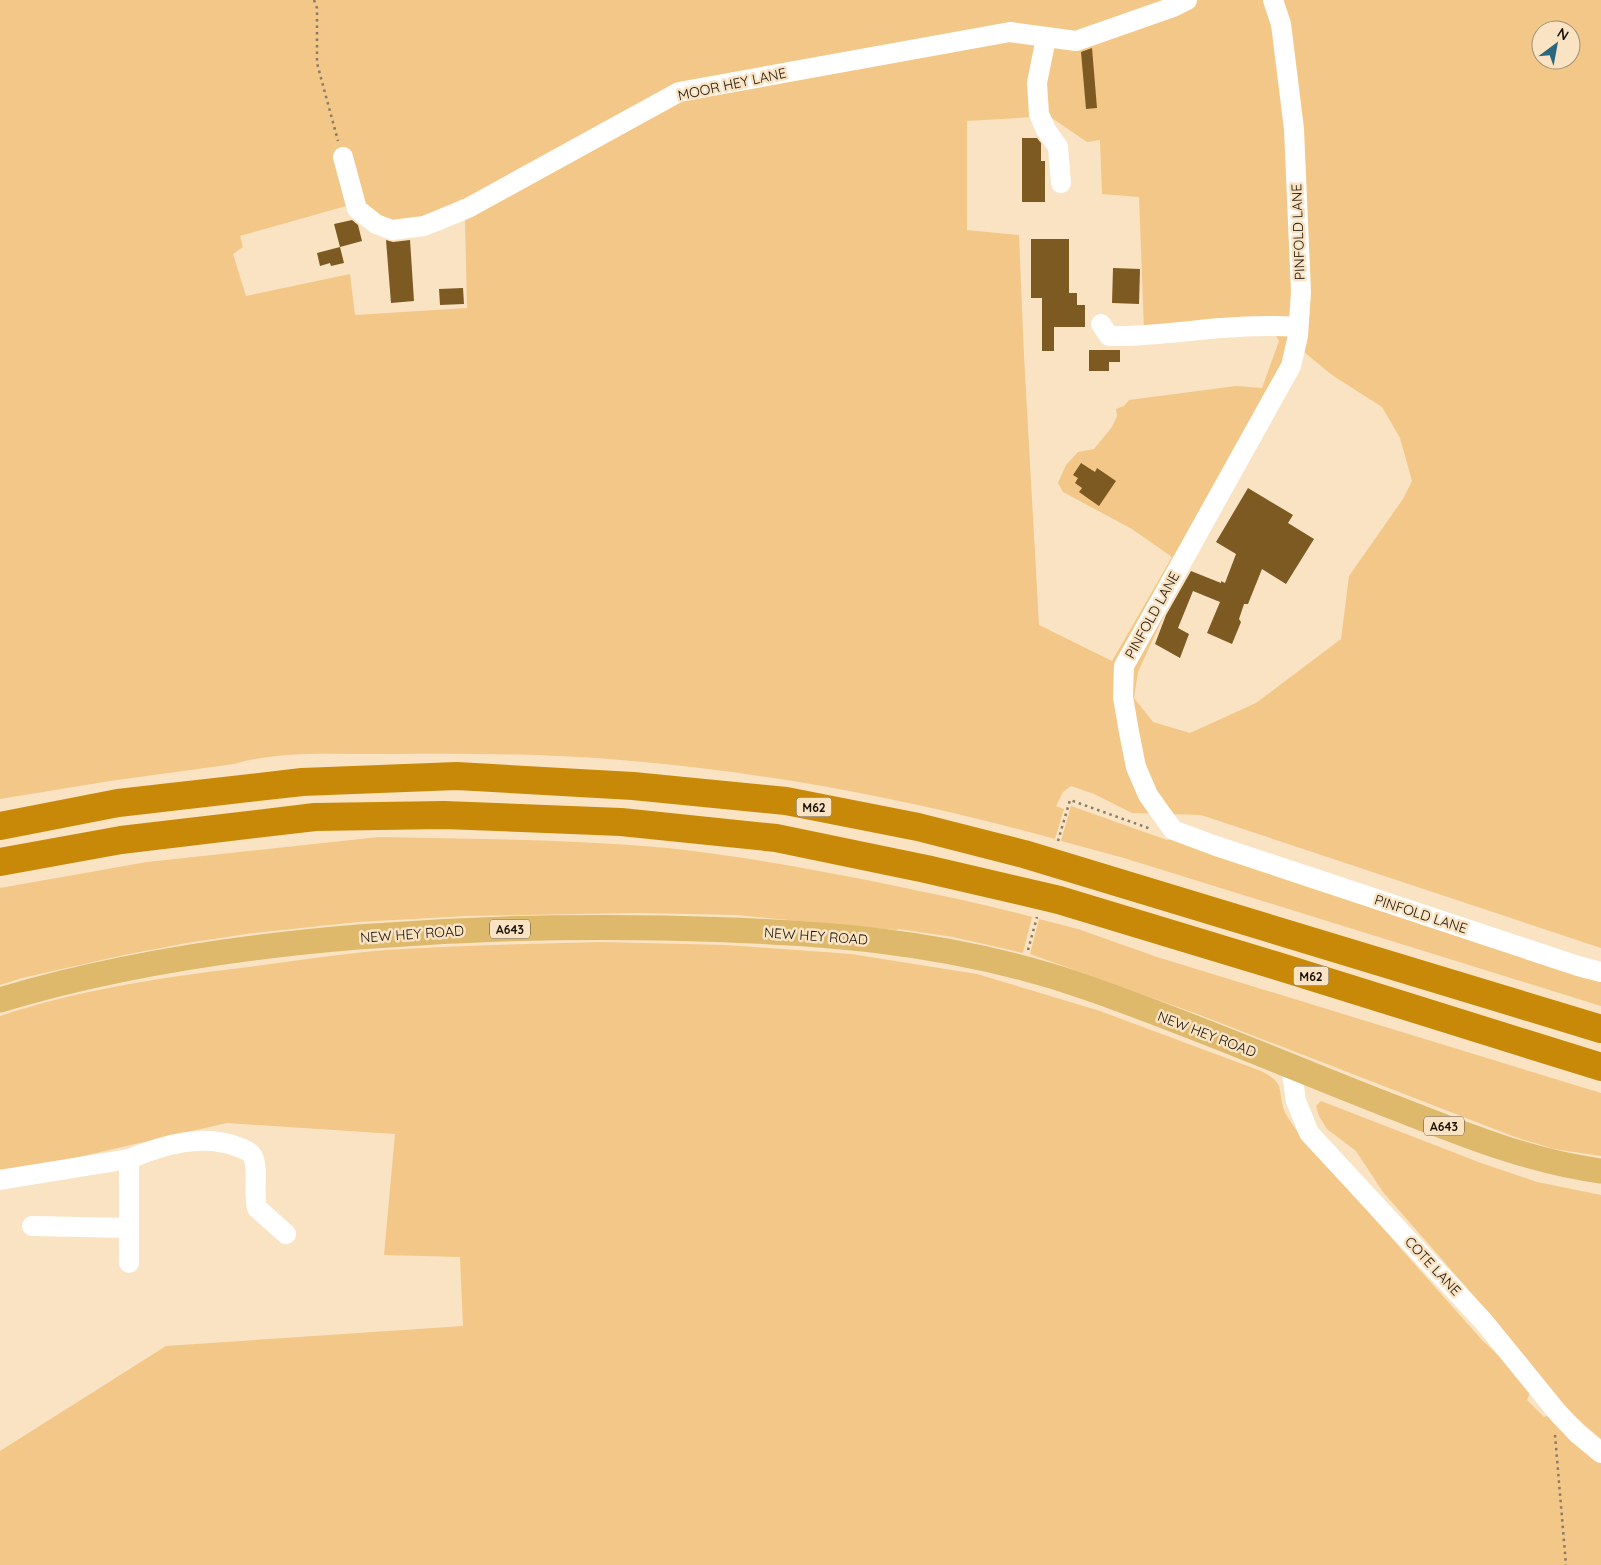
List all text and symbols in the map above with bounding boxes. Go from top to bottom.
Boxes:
north arrow [1531,20,1581,70]
text: N [1554,24,1572,44]
street label: MOOR HEY LANE [676,64,788,104]
street label: PINFOLD LANE [1287,183,1309,281]
street label: PINFOLD LANE [1121,568,1183,662]
road number: M62 [796,798,832,816]
street label: PINFOLD LANE [1372,891,1470,937]
road number: A643 [490,920,530,939]
street label: NEW HEY ROAD [359,921,465,947]
street label: NEW HEY ROAD [763,923,869,949]
road number: M62 [1294,966,1328,986]
street label: NEW HEY ROAD [1155,1007,1259,1061]
road number: A643 [1424,1116,1464,1136]
street label: COTE LANE [1401,1233,1465,1299]

